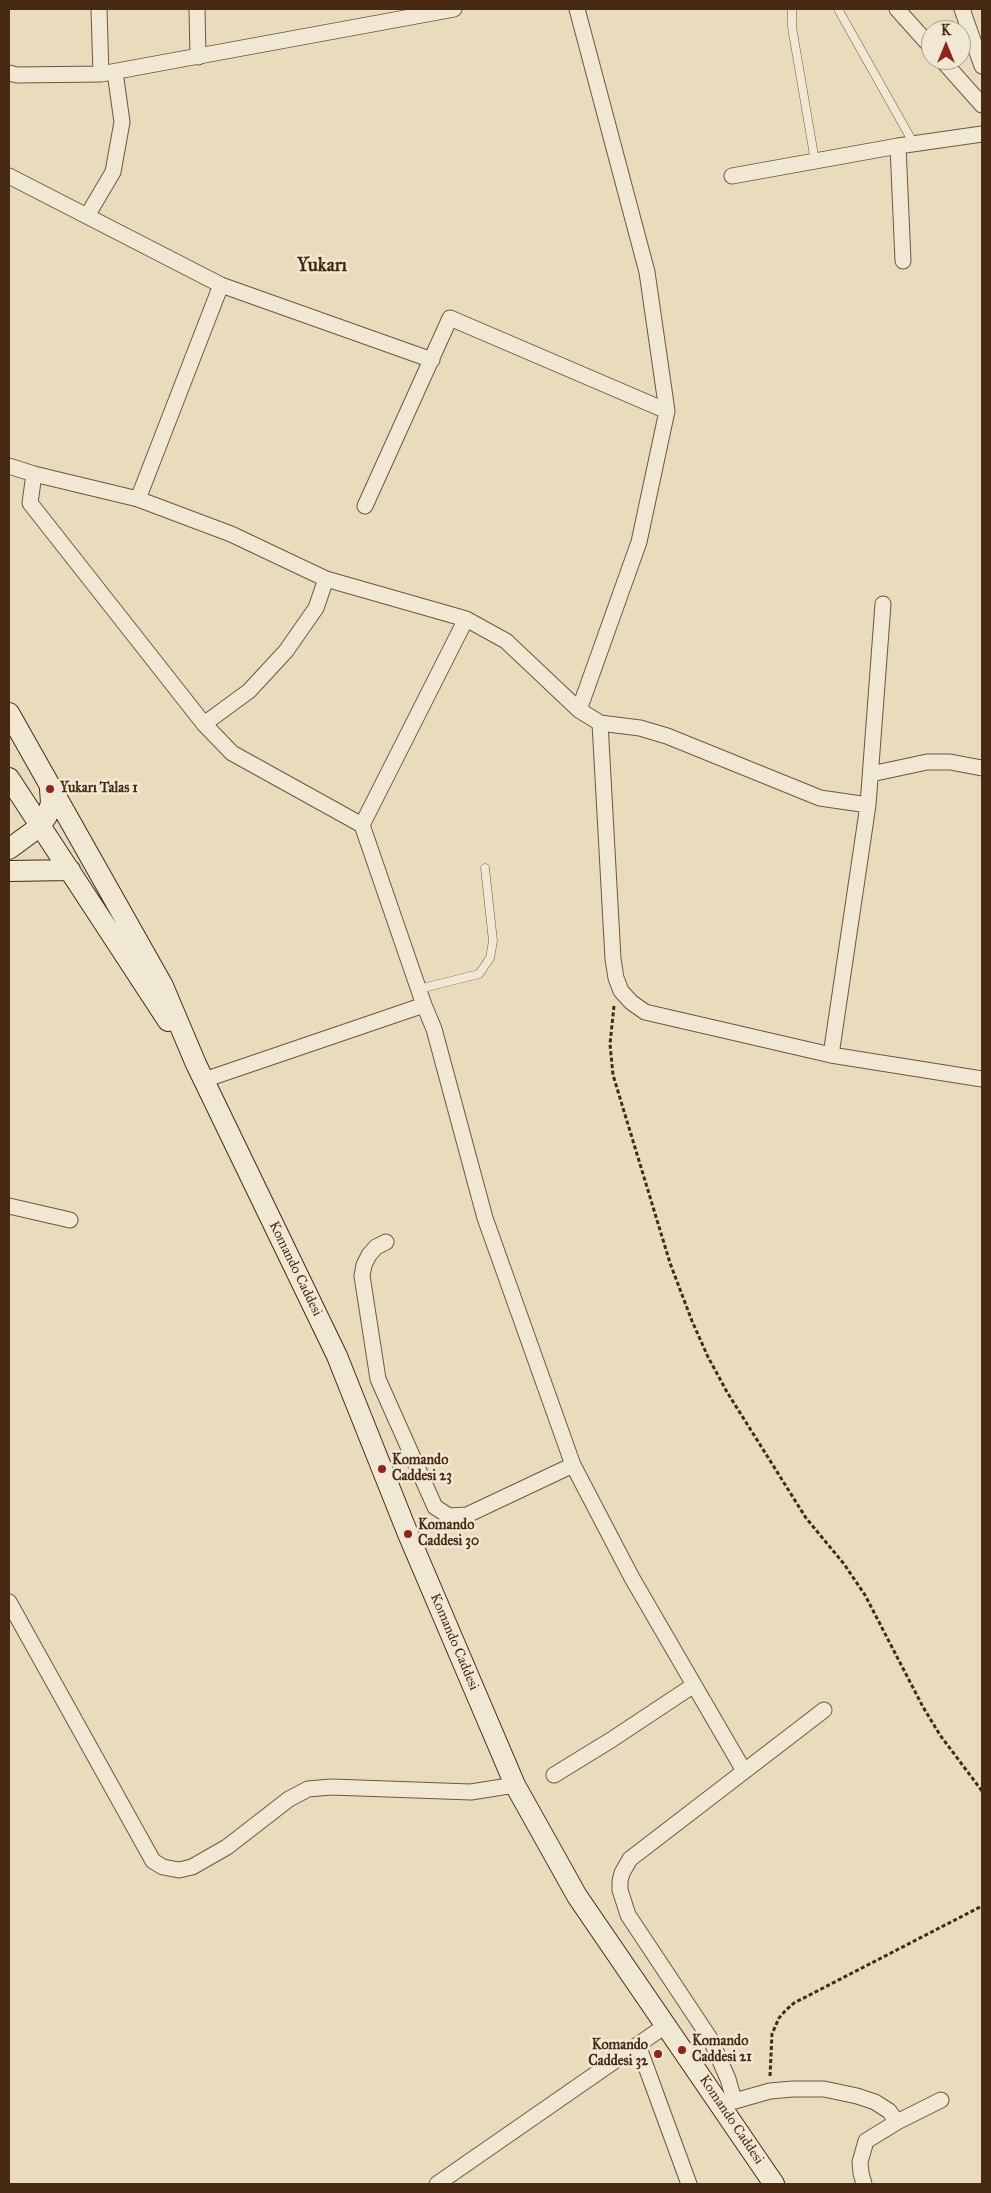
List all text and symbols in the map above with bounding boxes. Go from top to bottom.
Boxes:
north arrow [921,20,971,70]
text: K [941,22,951,39]
district label: Yukarı [297,255,347,277]
place label: Yukarı Talas 1 [60,781,138,797]
marker: Yukarı Talas 1 [44,783,56,795]
street label: Komando Caddesi [265,1219,325,1319]
place label: Komando Caddesi 23 [392,1453,452,1485]
marker: Komando Caddesi 23 [376,1463,388,1475]
place label: Komando Caddesi 30 [418,1518,479,1550]
marker: Komando Caddesi 30 [402,1528,414,1540]
street label: Komando Caddesi [426,1591,482,1693]
place label: Komando Caddesi 21 [692,2034,752,2066]
place label: Komando Caddesi 32 [588,2038,648,2070]
marker: Komando Caddesi 21 [676,2044,688,2056]
marker: Komando Caddesi 32 [652,2048,664,2060]
street label: Komando Caddesi [695,2072,767,2168]

